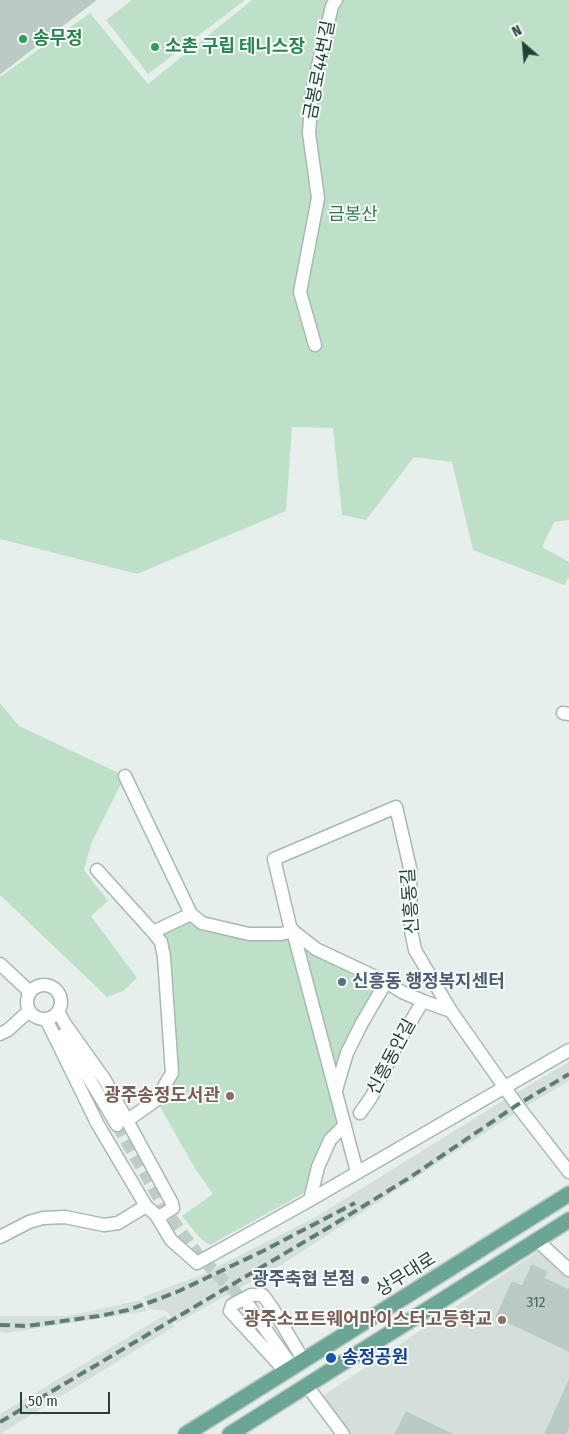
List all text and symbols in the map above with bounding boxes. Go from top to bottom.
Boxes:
street label: 금봉로44번길 [300,19,340,121]
north arrow [499,20,549,70]
text: N [509,22,525,41]
place label: 송무정 [33,28,83,50]
marker: 송무정 [17,33,29,45]
place label: 소촌 구립 테니스장 [165,36,305,58]
marker: 소촌 구립 테니스장 [149,41,161,53]
park label: 금봉산 [328,204,378,226]
street label: 신흥동길 [398,867,424,935]
place label: 신흥동 행정복지센터 [352,971,505,993]
marker: 신흥동 행정복지센터 [336,976,348,988]
street label: 신흥동안길 [363,1015,421,1099]
place label: 광주송정도서관 [104,1085,220,1107]
marker: 광주송정도서관 [224,1090,236,1102]
street label: 상무대로 [372,1248,440,1302]
place label: 광주축협 본점 [252,1269,355,1291]
marker: 광주축협 본점 [359,1274,371,1286]
house number: 312 [527,1294,545,1312]
place label: 광주소프트웨어마이스터고등학교 [244,1309,492,1331]
marker: 광주소프트웨어마이스터고등학교 [496,1314,508,1326]
place label: 송정공원 [342,1347,408,1369]
marker: 송정공원 [324,1351,338,1365]
scale bar [22,1382,112,1414]
text: 50 m [28,1392,58,1410]

